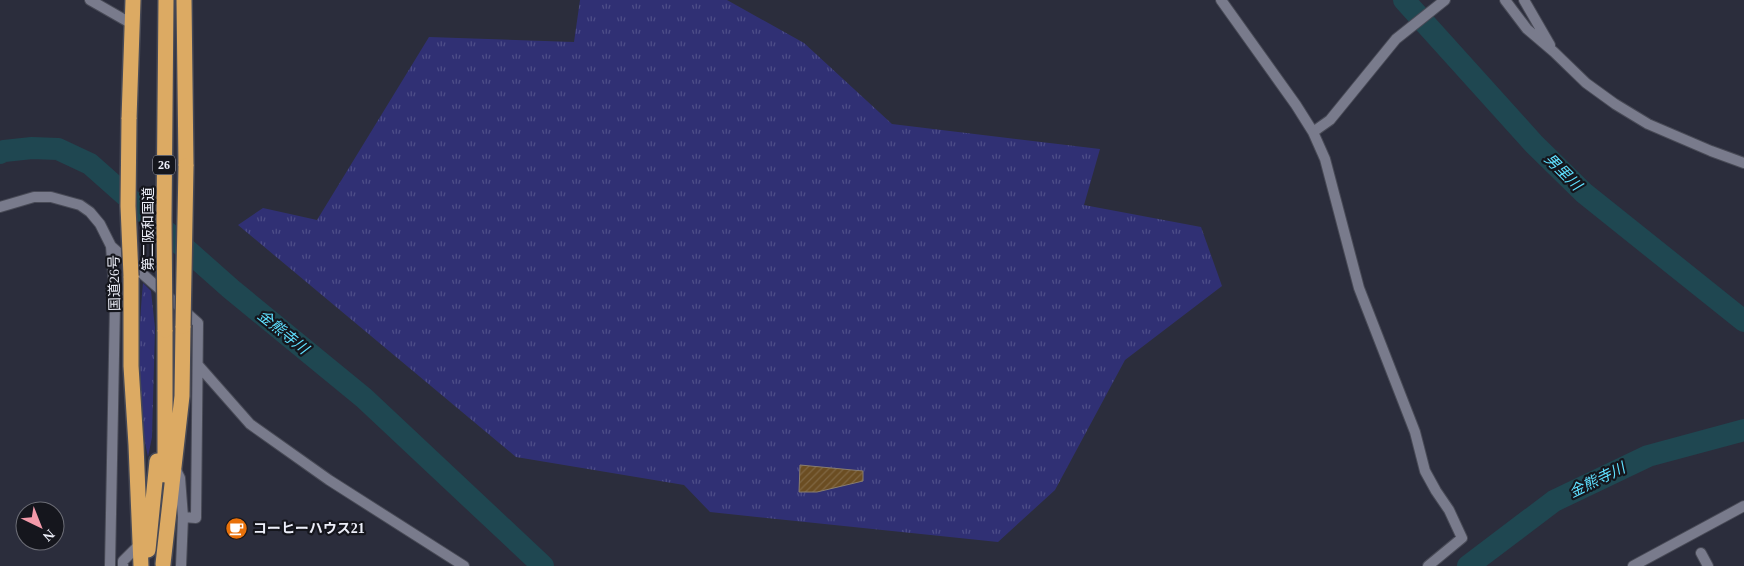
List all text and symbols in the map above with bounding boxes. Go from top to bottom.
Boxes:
water label: 男里川 [1541,150,1586,195]
road number: 26 [153,156,175,174]
street label: 第二阪和国道 [140,187,156,271]
street label: 国道26号 [107,255,122,311]
water label: 金熊寺川 [255,307,313,358]
water label: 金熊寺川 [1567,459,1629,500]
north arrow [15,501,65,551]
cafe icon: コーヒーハウス21 [225,516,249,540]
place label: コーヒーハウス21 [253,521,365,536]
text: N [40,526,57,544]

